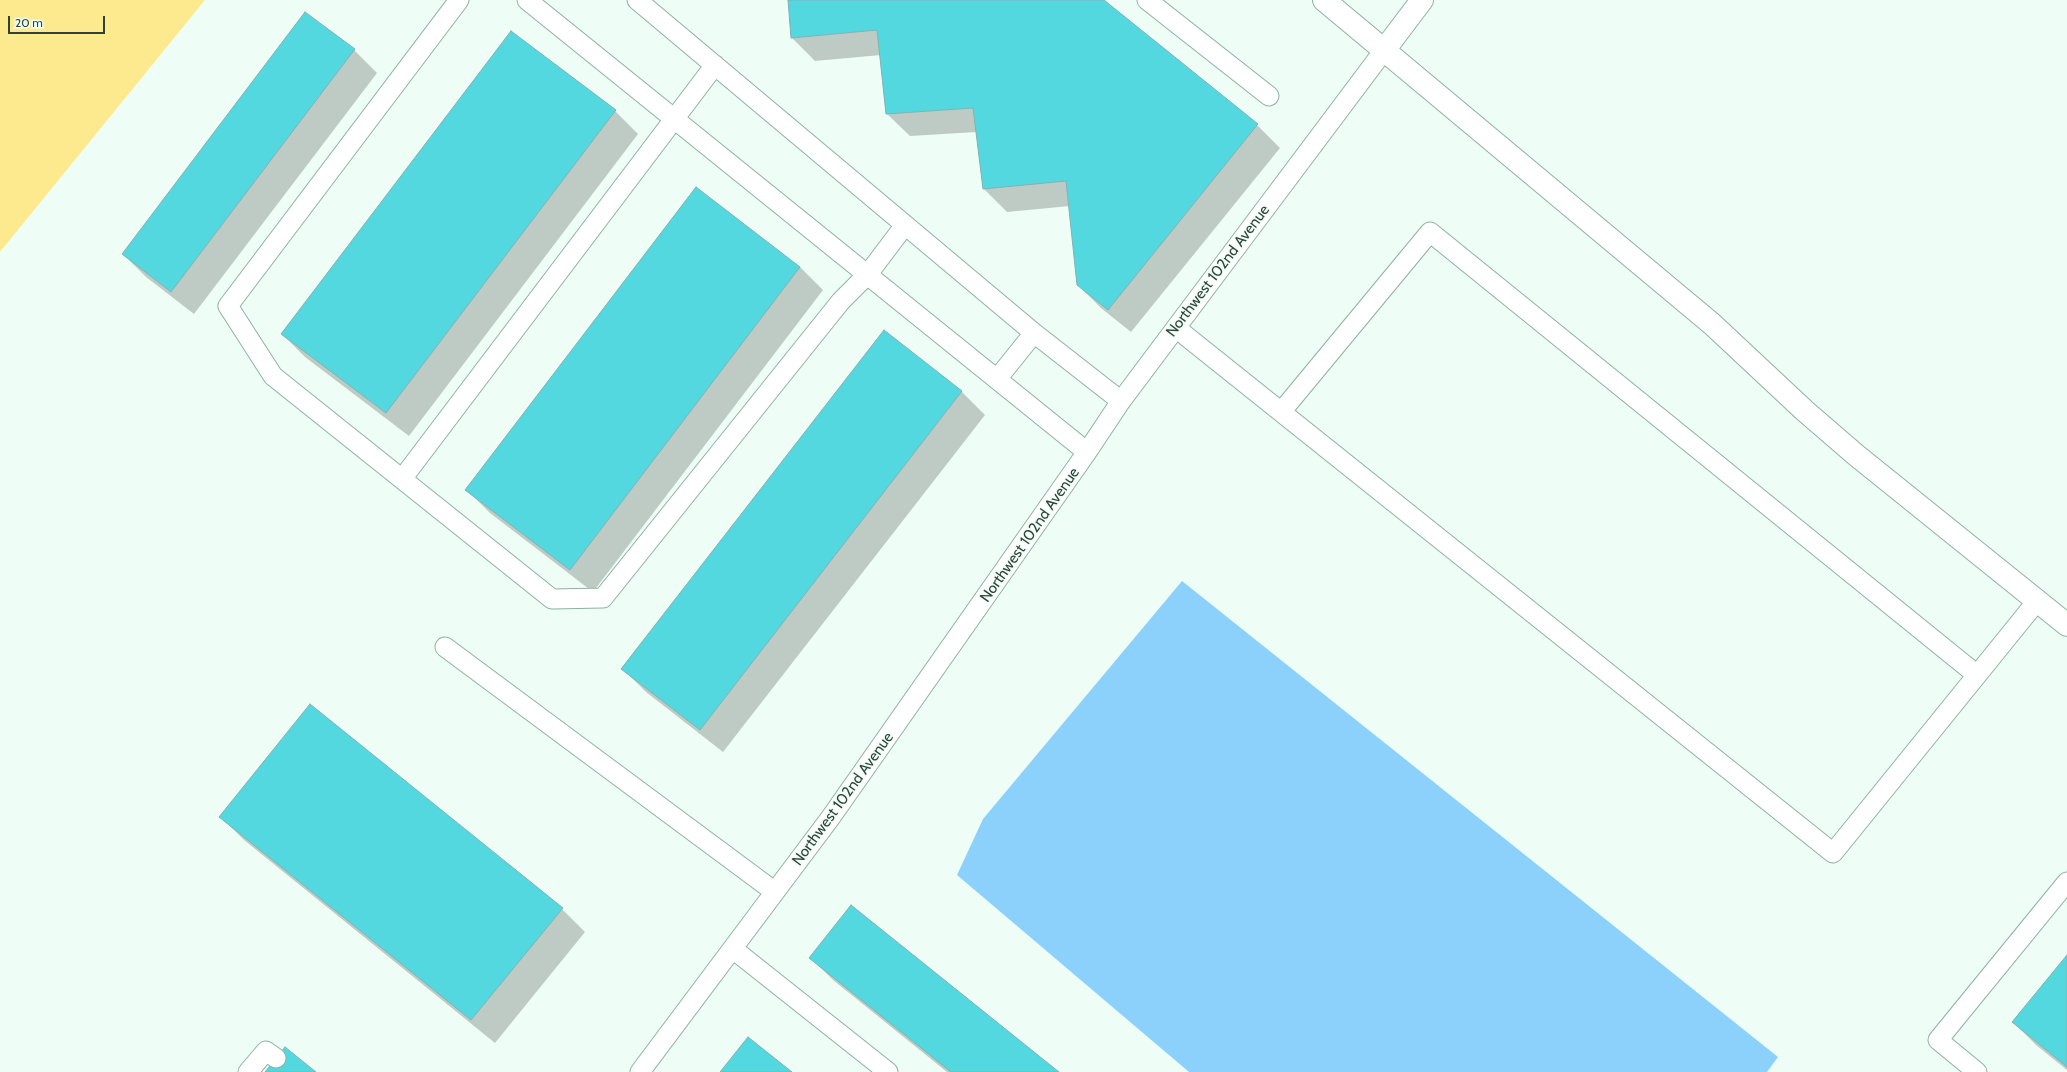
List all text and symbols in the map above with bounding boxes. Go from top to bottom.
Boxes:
scale bar [10,8,107,34]
text: 20 m [15,15,43,30]
street label: Northwest 102nd Avenue [1163,202,1273,340]
street label: Northwest 102nd Avenue [977,464,1083,606]
street label: Northwest 102nd Avenue [789,729,897,869]

